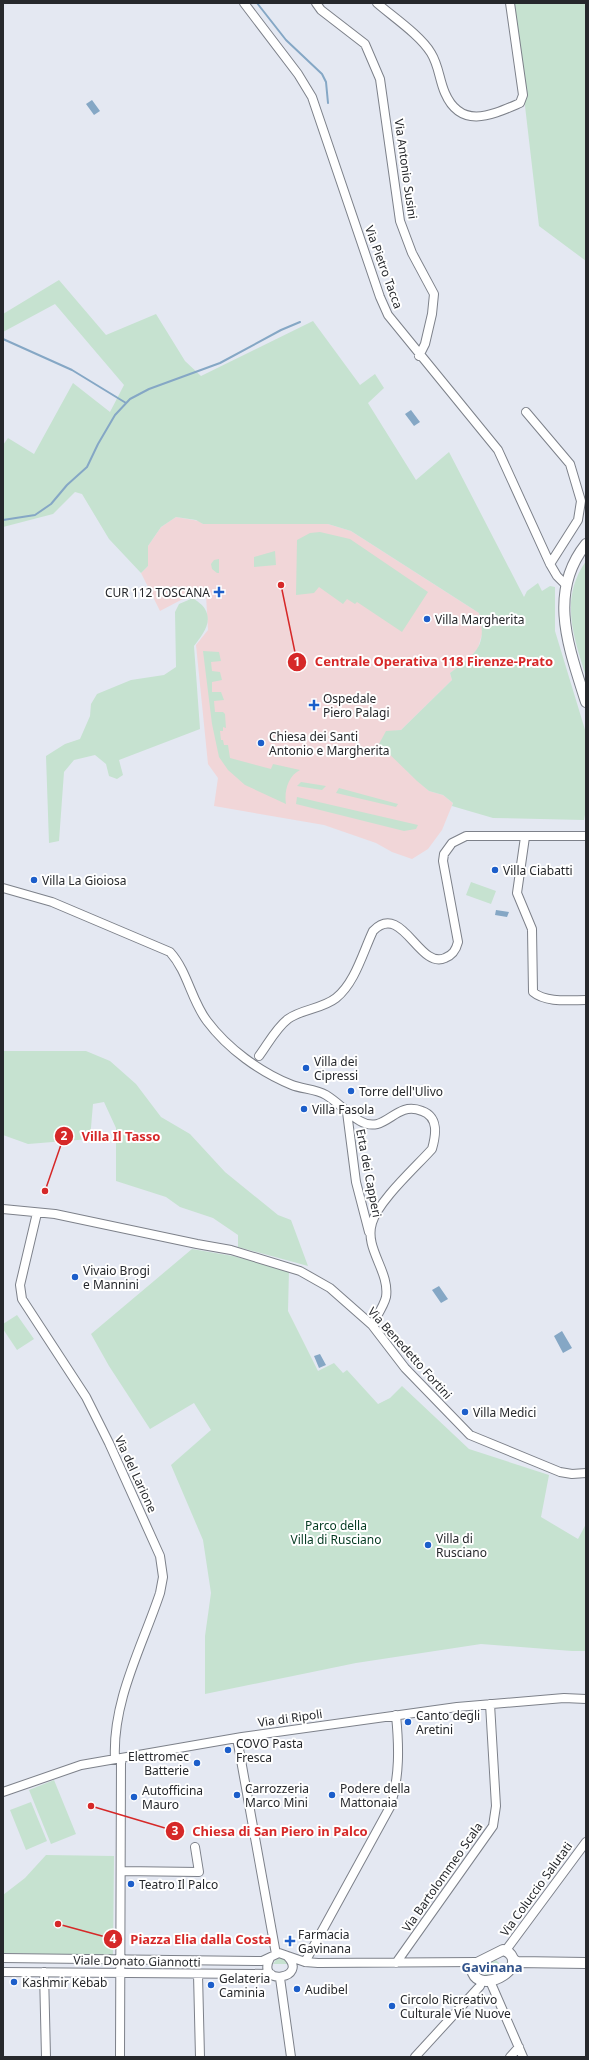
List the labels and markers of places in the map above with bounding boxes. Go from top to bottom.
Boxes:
place label: CUR 112 TOSCANA [105,584,210,601]
marker: CUR 112 TOSCANA [213,586,225,598]
place label: Villa Margherita [435,611,524,628]
marker: Villa Margherita [422,614,432,624]
callout: Centrale Operativa 118 Firenze-Prato [287,649,561,674]
place label: Ospedale Piero Palagi [323,690,390,721]
marker: Ospedale Piero Palagi [308,699,320,711]
place label: Chiesa dei Santi Antonio e Margherita [269,728,390,759]
marker: Chiesa dei Santi Antonio e Margherita [256,738,266,748]
place label: Villa Ciabatti [503,862,573,879]
marker: Villa Ciabatti [490,865,500,875]
place label: Villa La Gioiosa [42,872,126,889]
marker: Villa La Gioiosa [29,875,39,885]
place label: Villa dei Cipressi [314,1053,358,1084]
marker: Villa dei Cipressi [301,1063,311,1073]
place label: Torre dell'Ulivo [359,1083,443,1100]
marker: Torre dell'Ulivo [346,1086,356,1096]
place label: Villa Fasola [312,1101,374,1118]
marker: Villa Fasola [299,1104,309,1114]
callout: Villa Il Tasso [54,1124,169,1149]
place label: Vivaio Brogi e Mannini [83,1262,150,1293]
marker: Vivaio Brogi e Mannini [70,1272,80,1282]
place label: Villa Medici [473,1404,536,1421]
marker: Villa Medici [460,1407,470,1417]
place label: Villa di Rusciano [436,1530,487,1561]
marker: Villa di Rusciano [423,1540,433,1550]
place label: Canto degli Aretini [416,1707,480,1738]
marker: Canto degli Aretini [403,1717,413,1727]
place label: COVO Pasta Fresca [236,1735,303,1766]
marker: COVO Pasta Fresca [223,1745,233,1755]
place label: Elettromec Batterie [128,1748,189,1779]
marker: Elettromec Batterie [192,1758,202,1768]
place label: Carrozzeria Marco Mini [245,1780,309,1811]
place label: Podere della Mattonaia [340,1780,410,1811]
place label: Autofficina Mauro [142,1782,203,1813]
marker: Carrozzeria Marco Mini [232,1790,242,1800]
marker: Podere della Mattonaia [327,1790,337,1800]
marker: Autofficina Mauro [129,1792,139,1802]
callout: Chiesa di San Piero in Palco [165,1819,376,1844]
place label: Teatro Il Palco [139,1876,218,1893]
marker: Teatro Il Palco [126,1879,136,1889]
place label: Farmacia Gavinana [298,1926,351,1957]
callout: Piazza Elia dalla Costa [103,1927,280,1952]
marker: Farmacia Gavinana [285,1936,295,1946]
place label: Gelateria Caminia [219,1970,270,2001]
place label: Kashmir Kebab [22,1974,107,1991]
marker: Kashmir Kebab [9,1977,19,1987]
marker: Gelateria Caminia [206,1980,216,1990]
place label: Audibel [305,1981,348,1998]
marker: Audibel [292,1984,302,1994]
place label: Circolo Ricreativo Culturale Vie Nuove [400,1991,511,2022]
marker: Circolo Ricreativo Culturale Vie Nuove [387,2001,397,2011]

